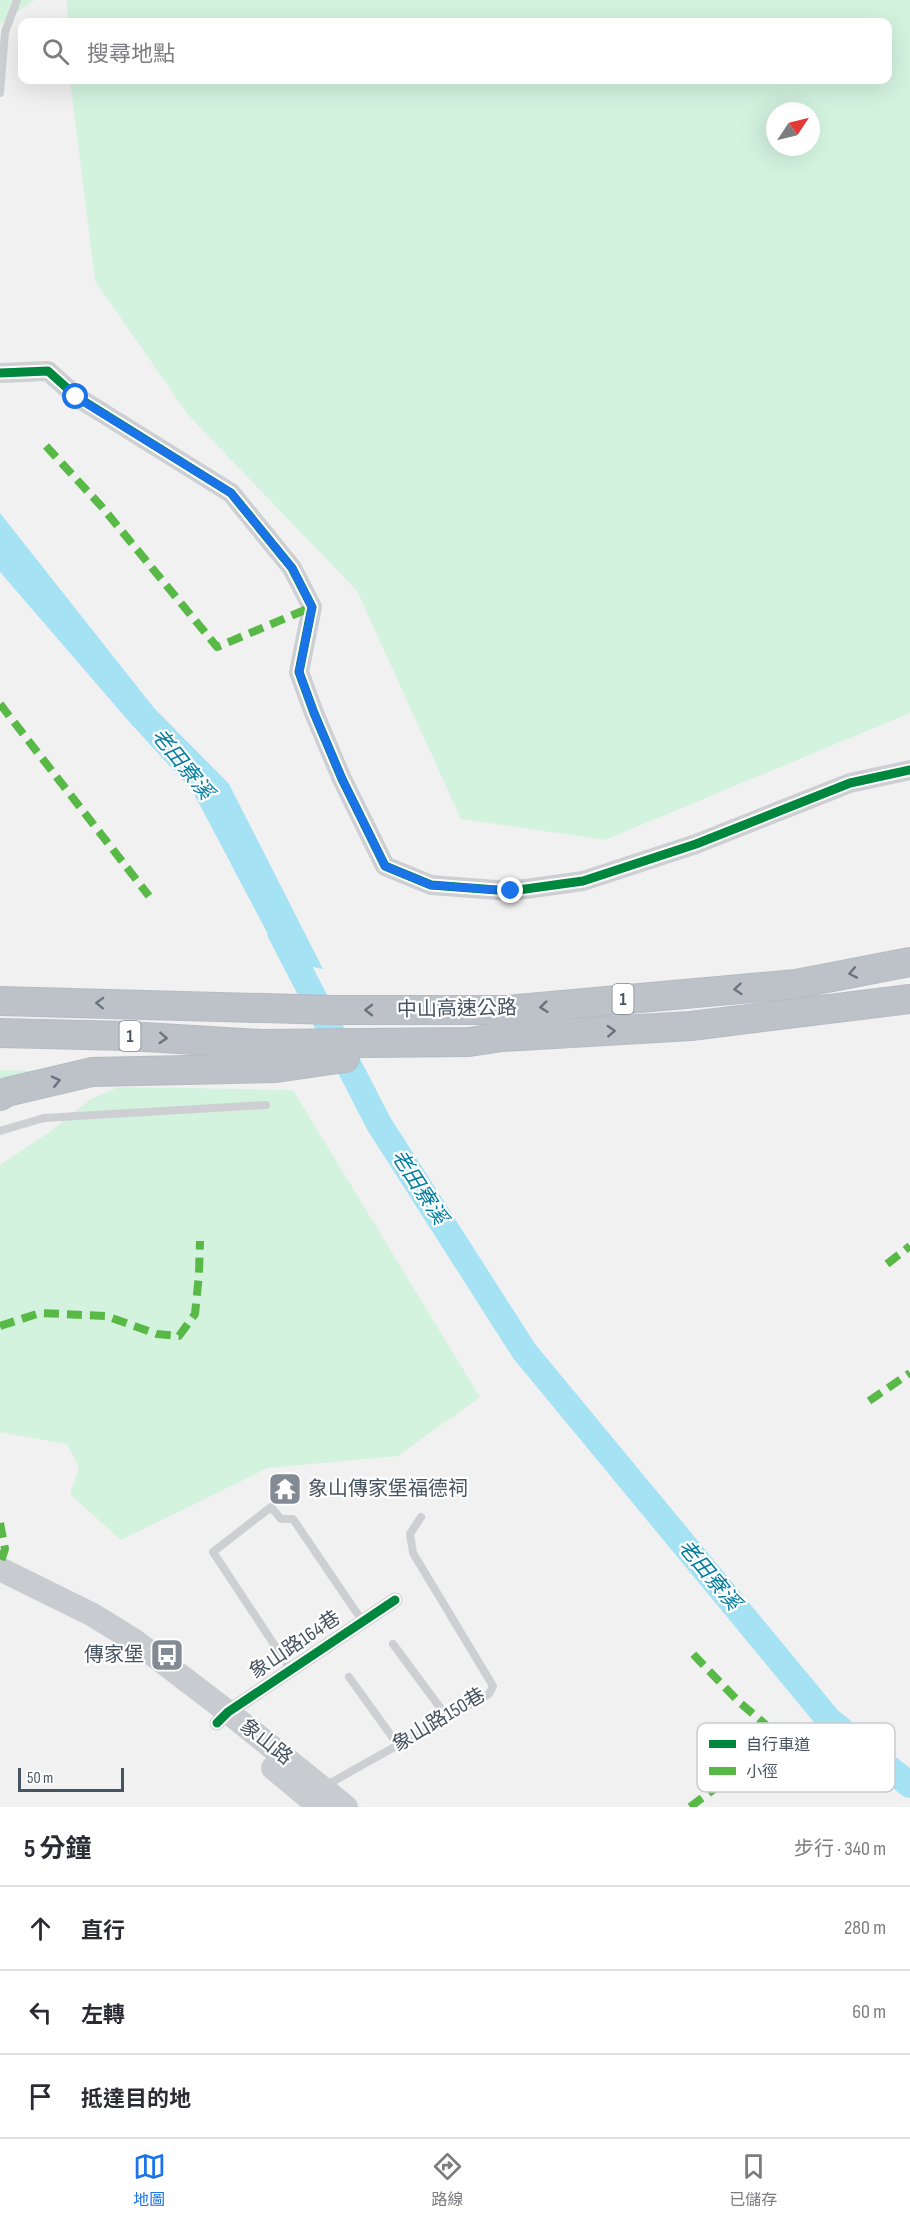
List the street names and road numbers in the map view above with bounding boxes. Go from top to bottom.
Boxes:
road number: 1 [612,984,634,1014]
street label: 中山高速公路 [397,996,517,1022]
road number: 1 [120,1021,140,1051]
street label: 象山路164巷 [245,1606,345,1684]
street label: 象山路150巷 [388,1683,490,1757]
street label: 象山路 [235,1714,297,1770]

